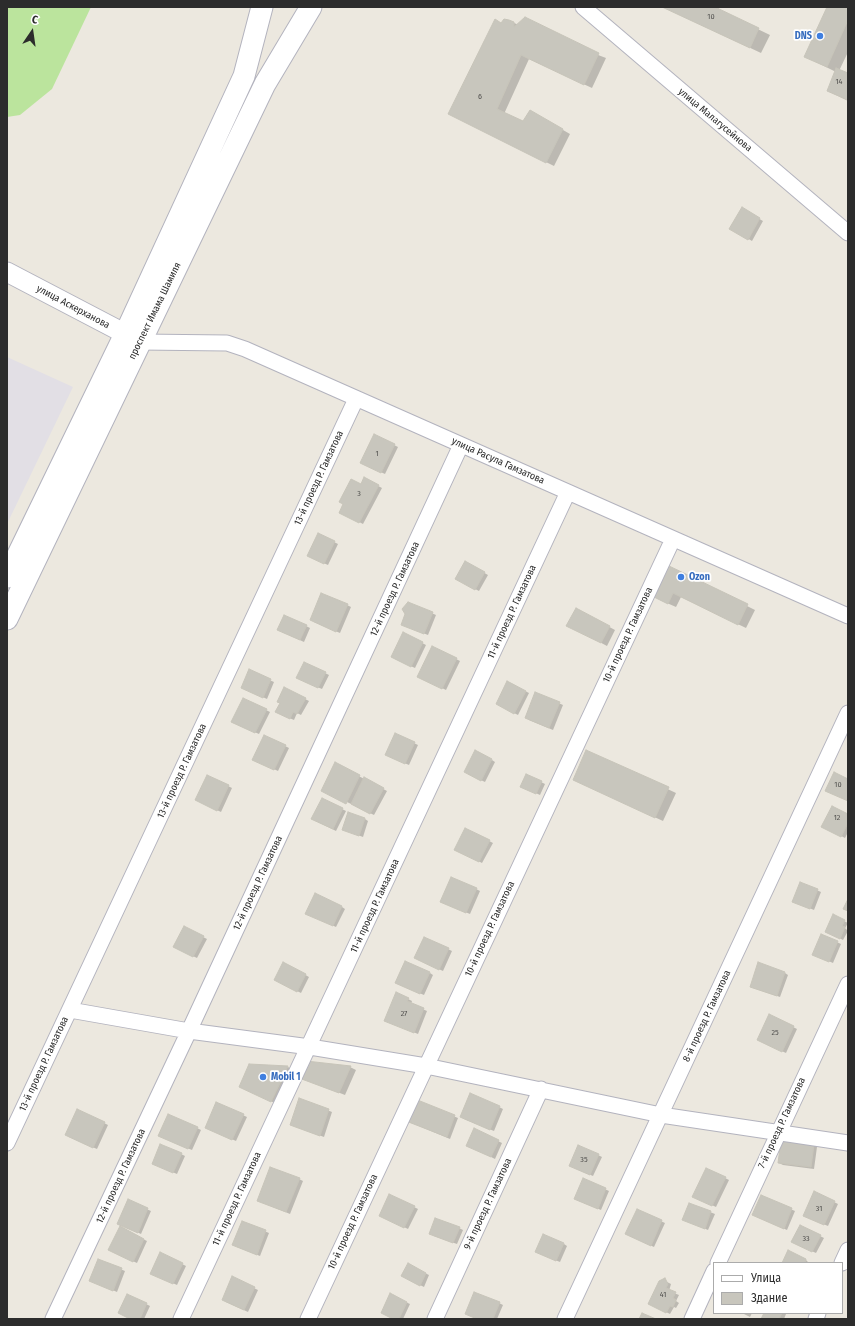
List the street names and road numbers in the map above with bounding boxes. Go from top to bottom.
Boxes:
street label: улица Малагусейнова [676,86,754,154]
street label: проспект Имама Шамиля [126,260,184,362]
street label: улица Аскерханова [34,283,112,331]
street label: 13-й проезд Р. Гамзатова [292,429,346,527]
street label: улица Расула Гамзатова [450,435,546,487]
street label: 12-й проезд Р. Гамзатова [368,540,422,638]
street label: 11-й проезд Р. Гамзатова [485,563,539,661]
street label: 10-й проезд Р. Гамзатова [601,585,655,685]
street label: 13-й проезд Р. Гамзатова [155,722,209,820]
street label: 12-й проезд Р. Гамзатова [231,834,285,932]
street label: 11-й проезд Р. Гамзатова [348,857,402,955]
street label: 10-й проезд Р. Гамзатова [463,879,517,979]
street label: 8-й проезд Р. Гамзатова [680,968,734,1064]
street label: 13-й проезд Р. Гамзатова [17,1015,71,1113]
street label: 7-й проезд Р. Гамзатова [756,1076,808,1170]
street label: 12-й проезд Р. Гамзатова [94,1127,148,1225]
street label: 11-й проезд Р. Гамзатова [210,1150,264,1248]
street label: 9-й проезд Р. Гамзатова [462,1156,514,1252]
street label: 10-й проезд Р. Гамзатова [326,1172,380,1272]

